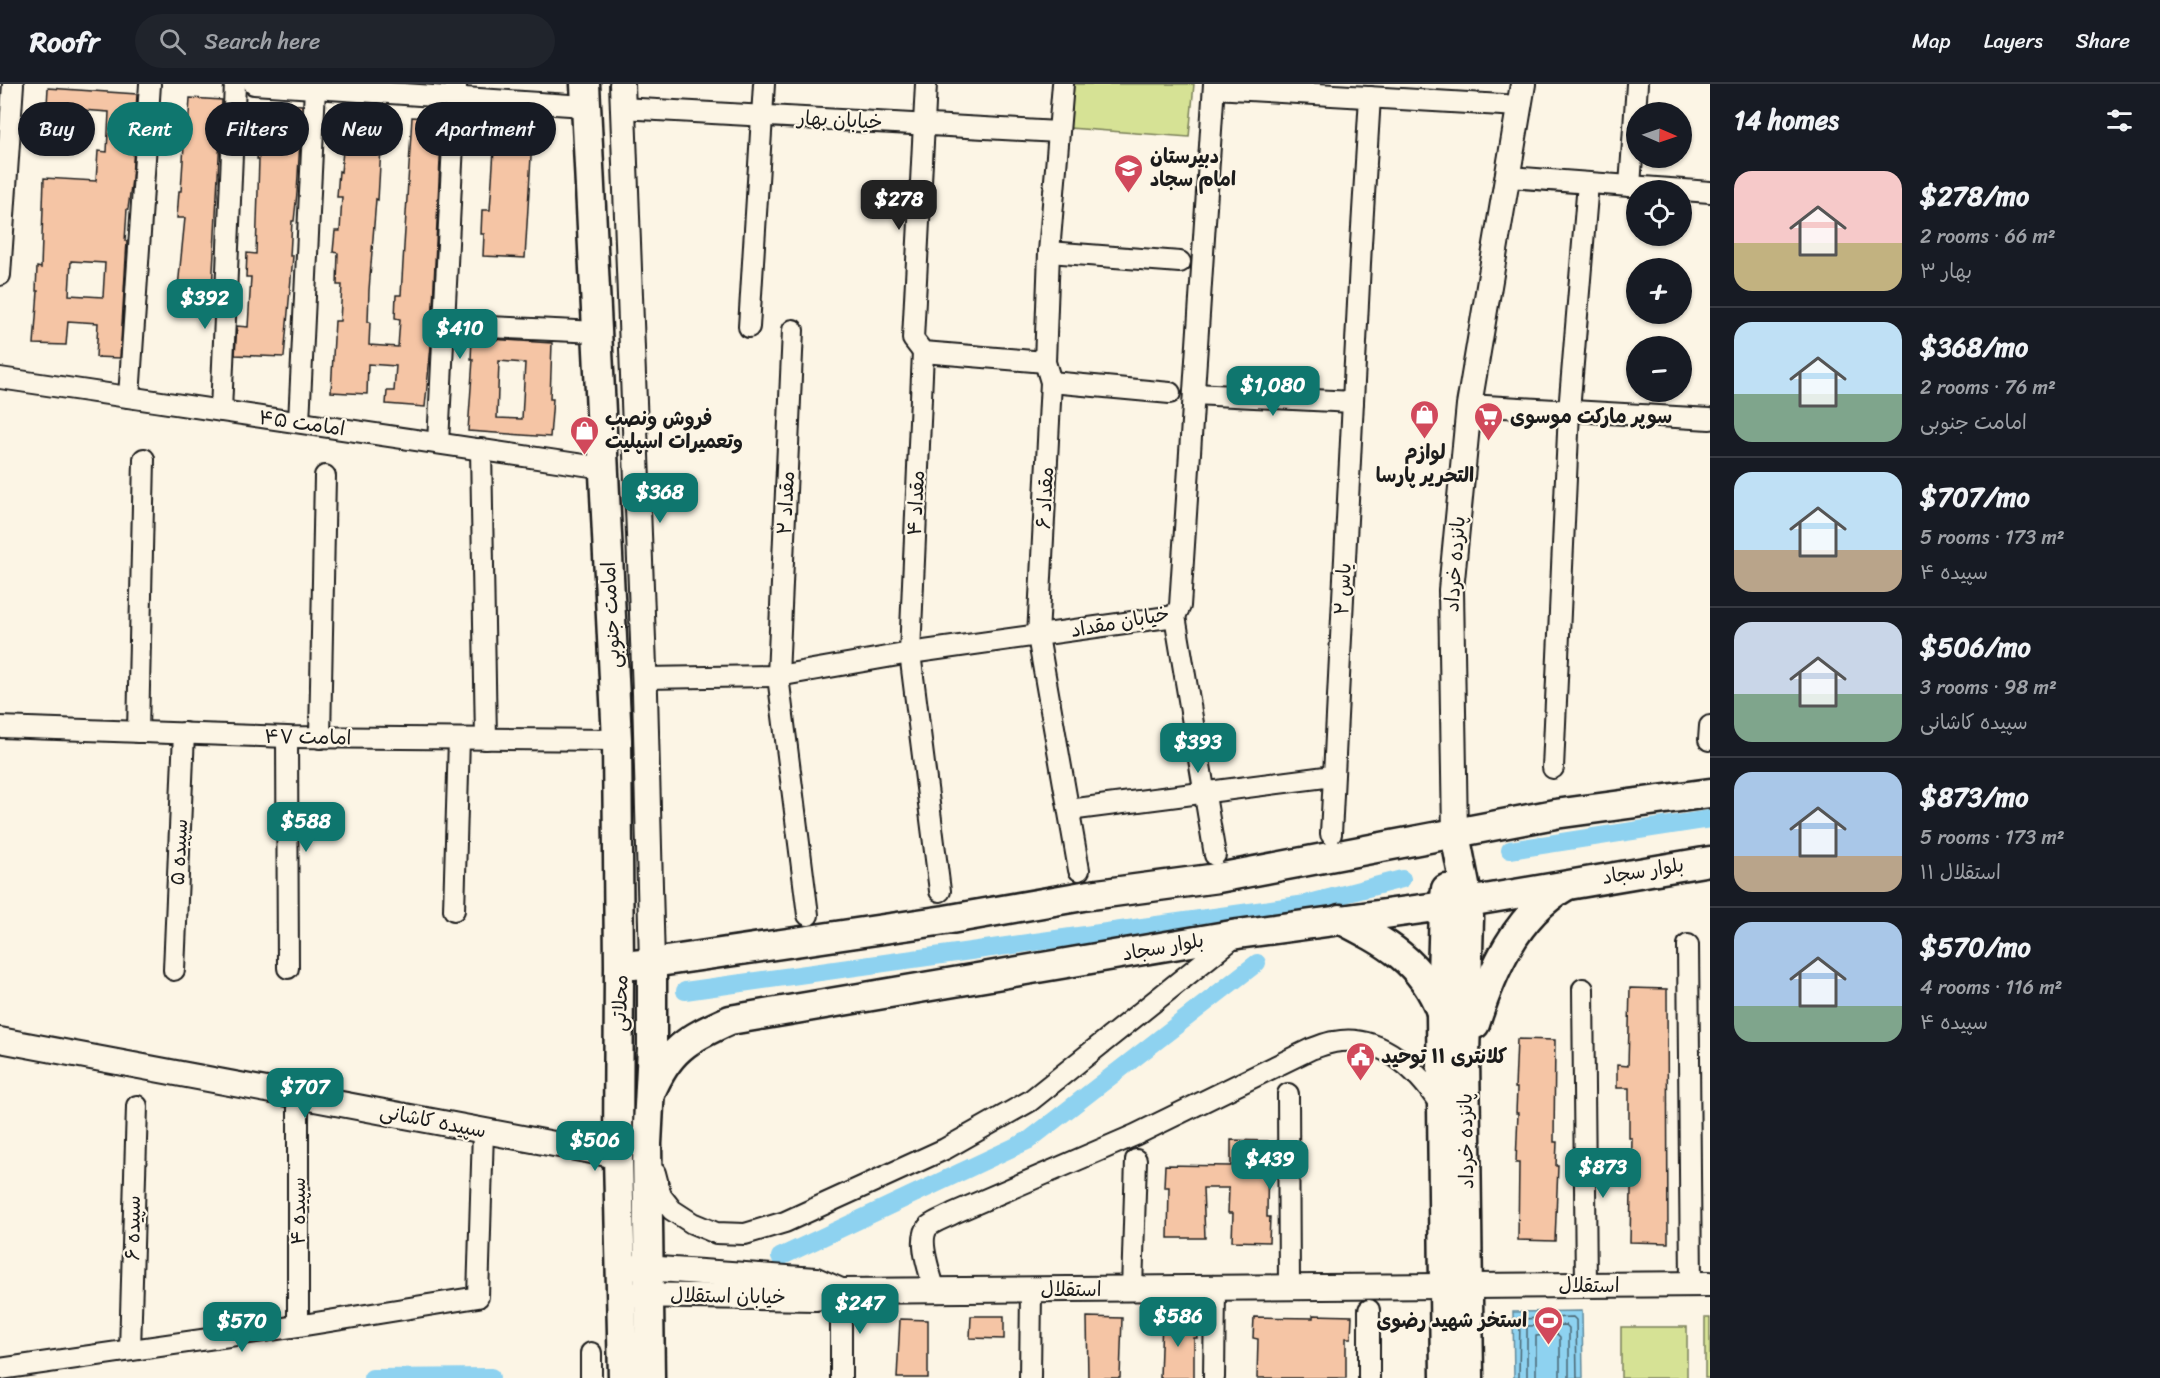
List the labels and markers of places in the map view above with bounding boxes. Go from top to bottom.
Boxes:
place label: دبیرستان امام سجاد [1150,139,1236,197]
school or university icon: دبیرستان امام سجاد [1113,152,1145,194]
pin: $278 [863,180,935,231]
pin: $392 [169,279,241,330]
pin: $410 [424,309,496,360]
pin: $1,080 [1224,366,1322,417]
shop icon: لوازم التحریر پارسا [1409,398,1441,440]
place label: سوپر مارکت موسوی [1510,399,1672,434]
supermarket icon: سوپر مارکت موسوی [1473,400,1505,442]
place label: فروش ونصب وتعمیرات اسپلیت [605,401,743,459]
shop icon: فروش ونصب وتعمیرات اسپلیت [568,414,600,456]
place label: لوازم التحریر پارسا [1376,435,1474,493]
pin: $368 [624,473,696,524]
pin: $393 [1162,723,1234,774]
pin: $588 [270,802,342,853]
place label: کلانتری ۱۱ توحید [1381,1039,1507,1074]
public building icon: کلانتری ۱۱ توحید [1344,1040,1376,1082]
pin: $707 [269,1068,341,1119]
pin: $506 [559,1121,631,1172]
pin: $439 [1234,1140,1306,1191]
pin: $873 [1567,1148,1639,1199]
pin: $247 [824,1284,896,1335]
pin: $586 [1142,1297,1214,1348]
pin: $570 [206,1302,278,1353]
place label: استخر شهید رضوی [1377,1303,1527,1338]
sports icon: استخر شهید رضوی [1532,1304,1564,1346]

